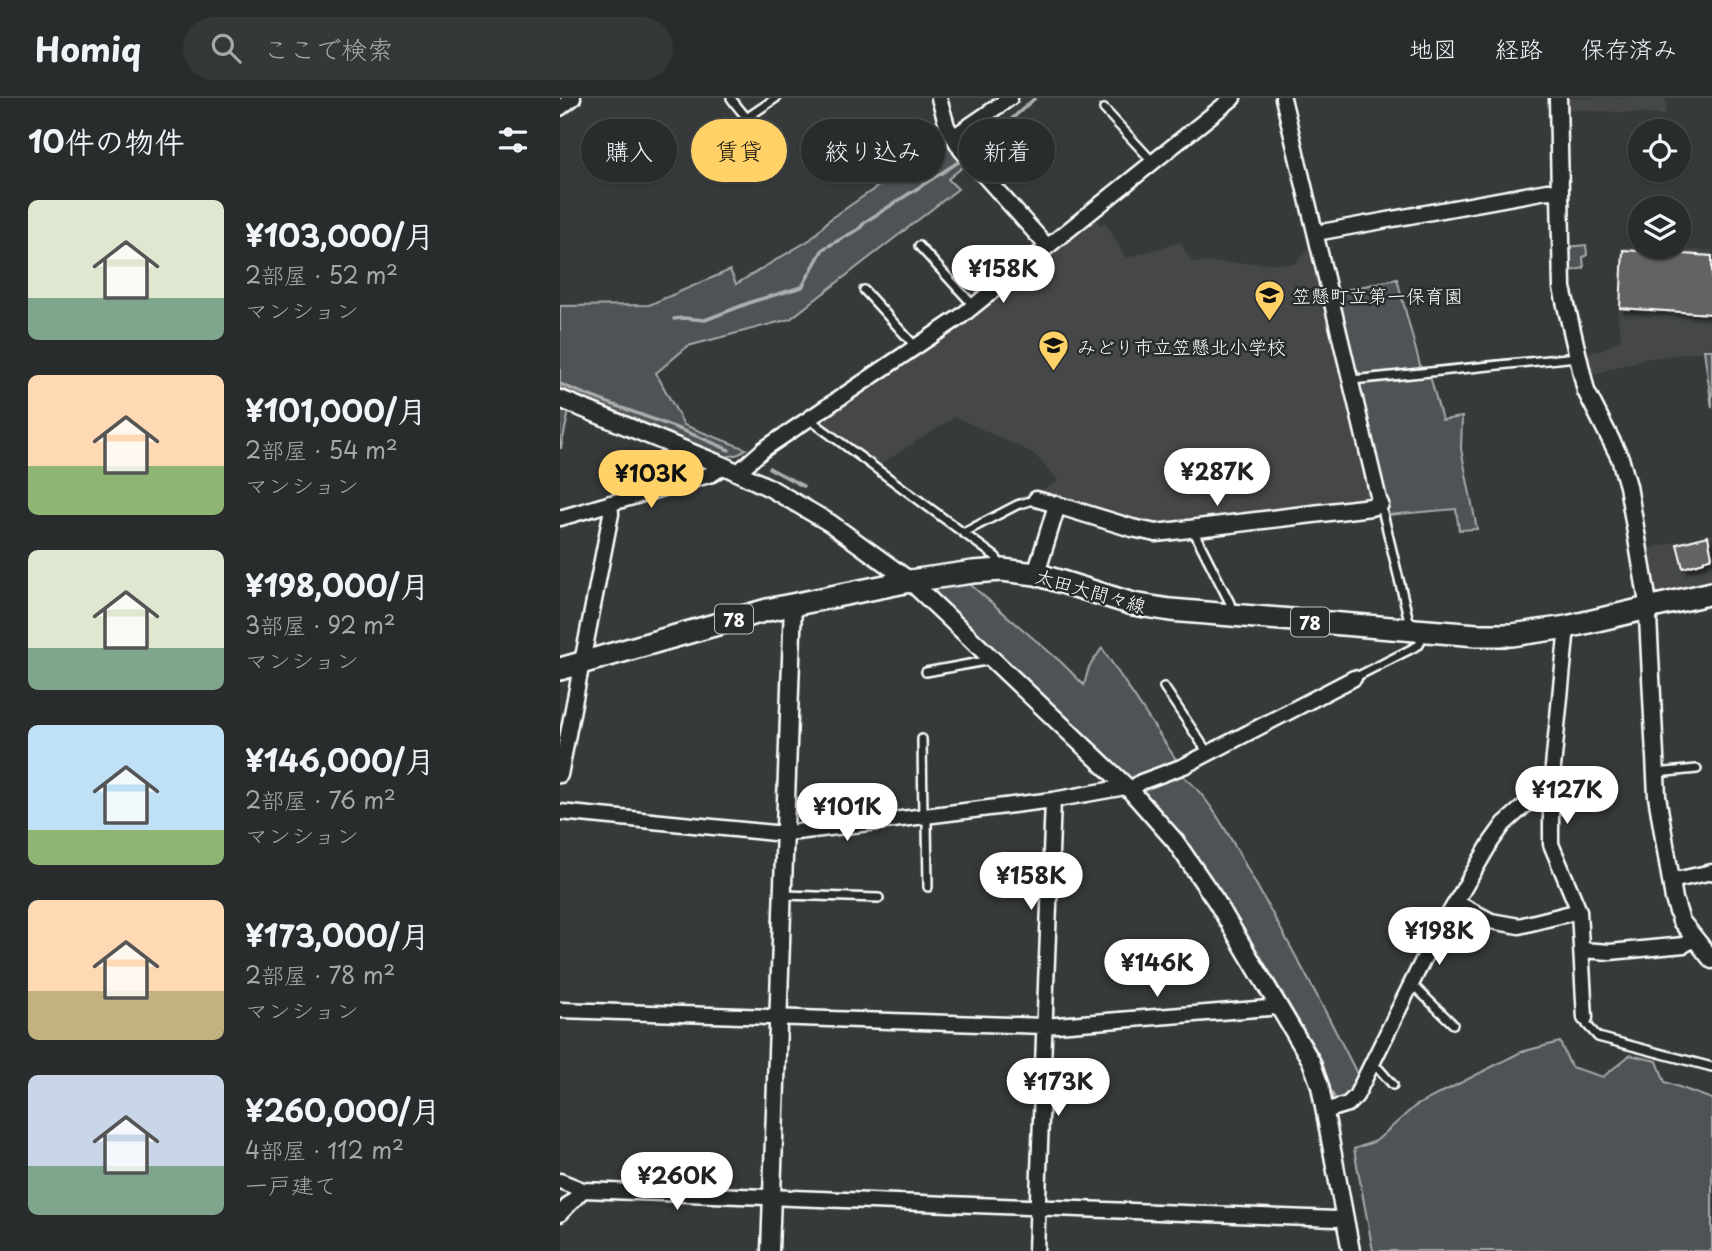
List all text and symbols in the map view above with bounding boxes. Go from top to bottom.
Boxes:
search box [183,17,673,80]
text: Homiq [35,23,141,73]
icon: search [207,29,245,67]
text: ここで検索 [263,29,393,68]
text: 地図 [1409,30,1457,66]
text: 経路 [1495,30,1543,66]
text: 保存済み [1581,30,1677,66]
text: 10件の物件 [28,118,185,163]
chip: 購入 [581,119,677,182]
chip: 賃貸 [691,119,787,182]
chip: 絞り込み [801,119,945,182]
chip: 新着 [959,119,1055,182]
map controls [1628,119,1691,259]
button: locate [1628,119,1691,182]
icon: filters [494,121,532,159]
button: layers [1628,196,1691,259]
text: ¥103,000/月 [245,212,434,257]
icon: home [84,228,168,312]
pin: ¥158K [954,246,1052,305]
text: ¥158K [968,250,1038,285]
text: 2部屋 · 52 m² [245,257,398,292]
school or university icon: 笠懸町立第一保育園 [1252,278,1286,322]
place label: 笠懸町立第一保育園 [1292,281,1463,309]
text: マンション [245,292,359,327]
school or university icon: みどり市立笠懸北小学校 [1037,329,1071,373]
place label: みどり市立笠懸北小学校 [1077,332,1286,360]
text: ¥101,000/月 [245,387,427,432]
icon: home [84,403,168,487]
text: 2部屋 · 54 m² [245,432,398,467]
pin: ¥287K [1168,448,1266,508]
pin: ¥103K [602,450,700,510]
text: ¥287K [1180,453,1254,488]
text: ¥103K [615,455,687,490]
text: マンション [245,467,359,502]
street label: 太田大間々線 [1032,561,1150,619]
text: ¥198,000/月 [245,562,430,607]
icon: home [84,578,168,662]
road number: 78 [715,604,753,634]
text: 3部屋 · 92 m² [245,607,396,642]
road number: 78 [1291,608,1329,636]
text: マンション [245,642,359,677]
text: ¥146,000/月 [245,737,435,782]
icon: home [84,753,168,837]
pin: ¥127K [1518,766,1616,826]
text: ¥127K [1531,771,1603,806]
text: 2部屋 · 76 m² [245,782,396,817]
pin: ¥101K [798,784,896,843]
text: ¥101K [813,788,882,823]
text: マンション [245,817,359,852]
pin: ¥158K [982,852,1080,912]
text: ¥158K [996,857,1066,892]
pin: ¥198K [1390,908,1488,967]
text: ¥173,000/月 [245,912,430,957]
text: ¥198K [1404,912,1474,947]
icon: home [84,928,168,1012]
pin: ¥146K [1108,940,1206,999]
text: ¥146K [1120,944,1194,979]
text: 2部屋 · 78 m² [245,957,395,992]
text: マンション [245,992,359,1027]
pin: ¥173K [1009,1058,1107,1118]
text: ¥173K [1023,1063,1093,1098]
text: ¥260,000/月 [245,1087,440,1132]
icon: home [84,1103,168,1187]
text: 4部屋 · 112 m² [245,1132,404,1167]
pin: ¥260K [628,1152,726,1212]
text: ¥260K [637,1157,717,1192]
text: 一戸建て [245,1167,337,1202]

